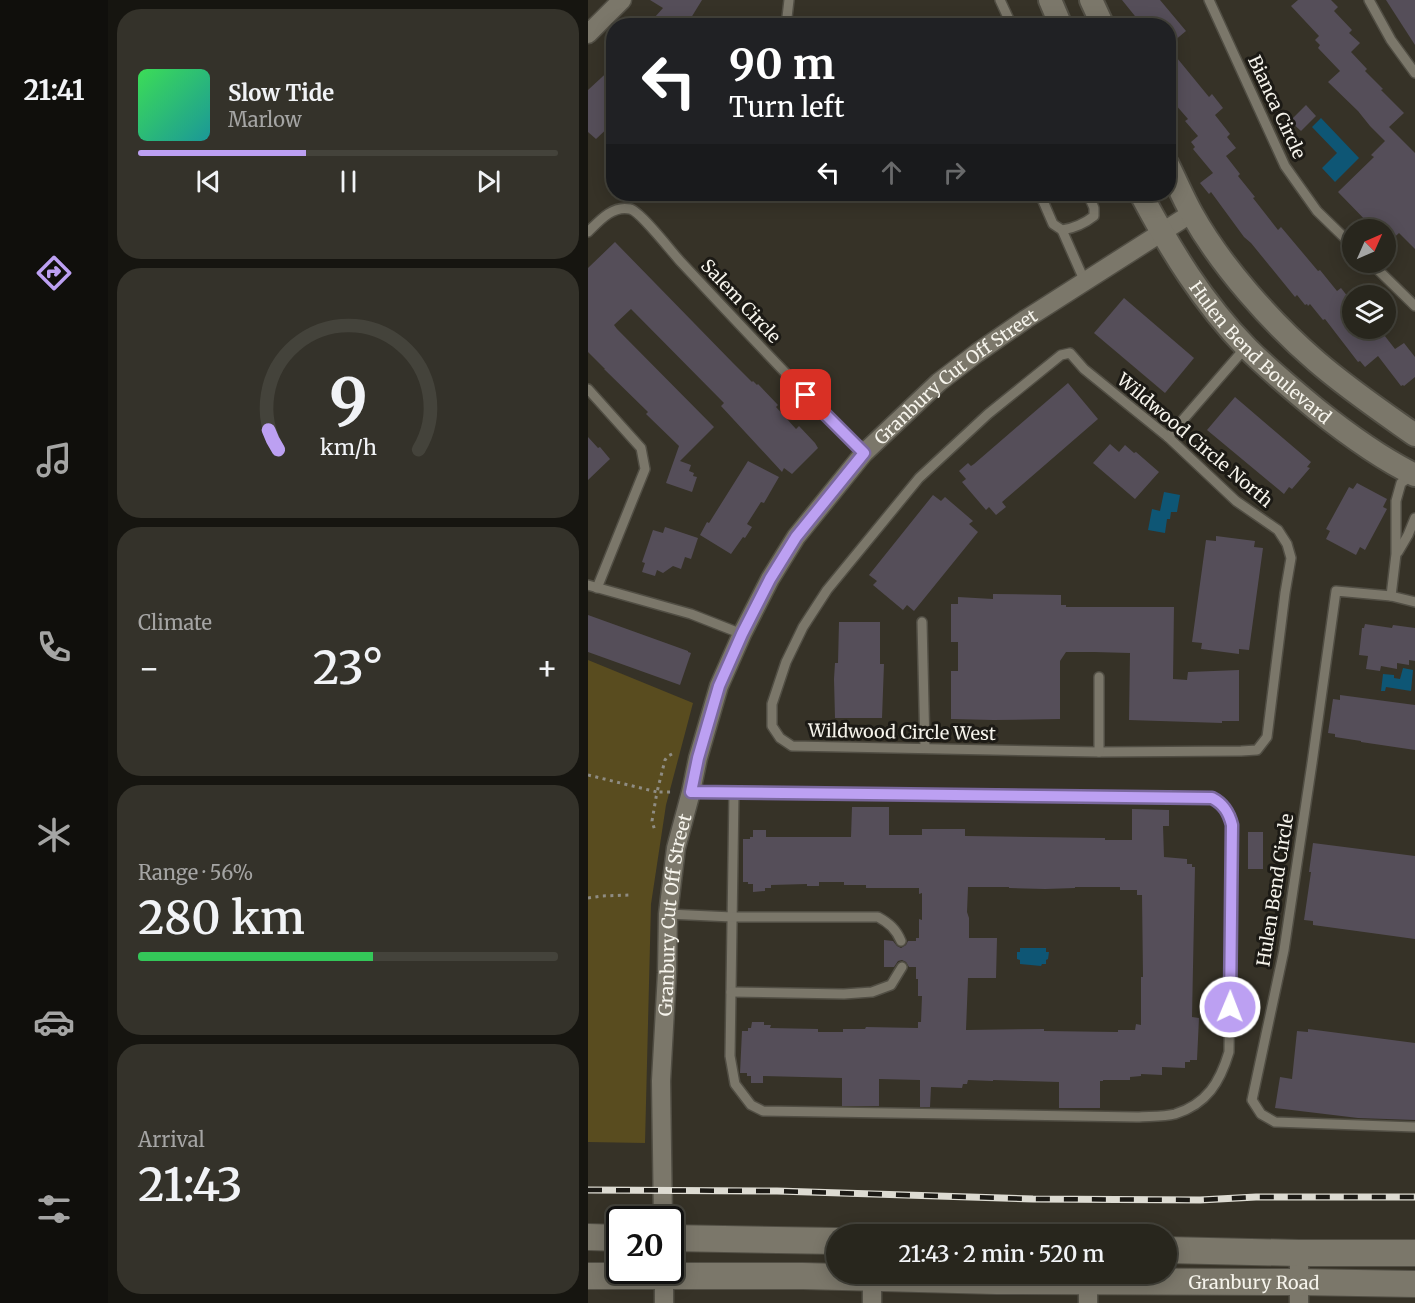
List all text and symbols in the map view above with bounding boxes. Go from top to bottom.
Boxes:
text: 90 m [729,38,835,90]
icon: left [630,42,708,120]
street label: Bianca Circle [1243,52,1311,162]
text: 21:41 [23,73,85,107]
text: Slow Tide [228,79,334,107]
text: Turn left [729,90,844,124]
text: Marlow [228,107,302,132]
icon: left [812,156,845,189]
icon: ahead [875,156,908,189]
icon: right [938,156,971,189]
icon: previous [192,165,225,198]
icon: pause [332,165,365,198]
icon: next [472,165,505,198]
north arrow [1342,219,1396,273]
map controls [1342,219,1396,339]
icon: directions [33,252,75,294]
street label: Salem Circle [696,254,786,348]
street label: Hulen Bend Boulevard [1184,276,1336,428]
button: layers [1342,285,1396,339]
street label: Granbury Cut Off Street [869,304,1041,449]
text: 9 [329,363,367,441]
street label: Wildwood Circle North [1112,367,1278,512]
pin [780,369,831,420]
icon: arrive [789,378,822,411]
text: km/h [320,434,376,461]
icon: music [33,439,75,481]
text: Climate [138,610,212,635]
icon: phone [33,626,75,668]
text: 23° [313,640,383,696]
text: − [138,648,160,689]
text: + [536,648,558,689]
street label: Wildwood Circle West [807,719,996,745]
street label: Granbury Cut Off Street [653,811,696,1017]
street label: Hulen Bend Circle [1252,812,1298,968]
icon: climate [33,814,75,856]
text: Range · 56% [138,860,253,885]
text: 280 km [138,890,305,946]
position arrow [1198,975,1262,1039]
icon: car [33,1001,75,1043]
text: Arrival [138,1127,205,1152]
text: 21:43 [138,1157,242,1213]
icon: filters [33,1188,75,1230]
speed limit sign: 20 [606,1206,684,1284]
text: 21:43 · 2 min · 520 m [898,1240,1105,1268]
street label: Granbury Road [1188,1270,1320,1294]

